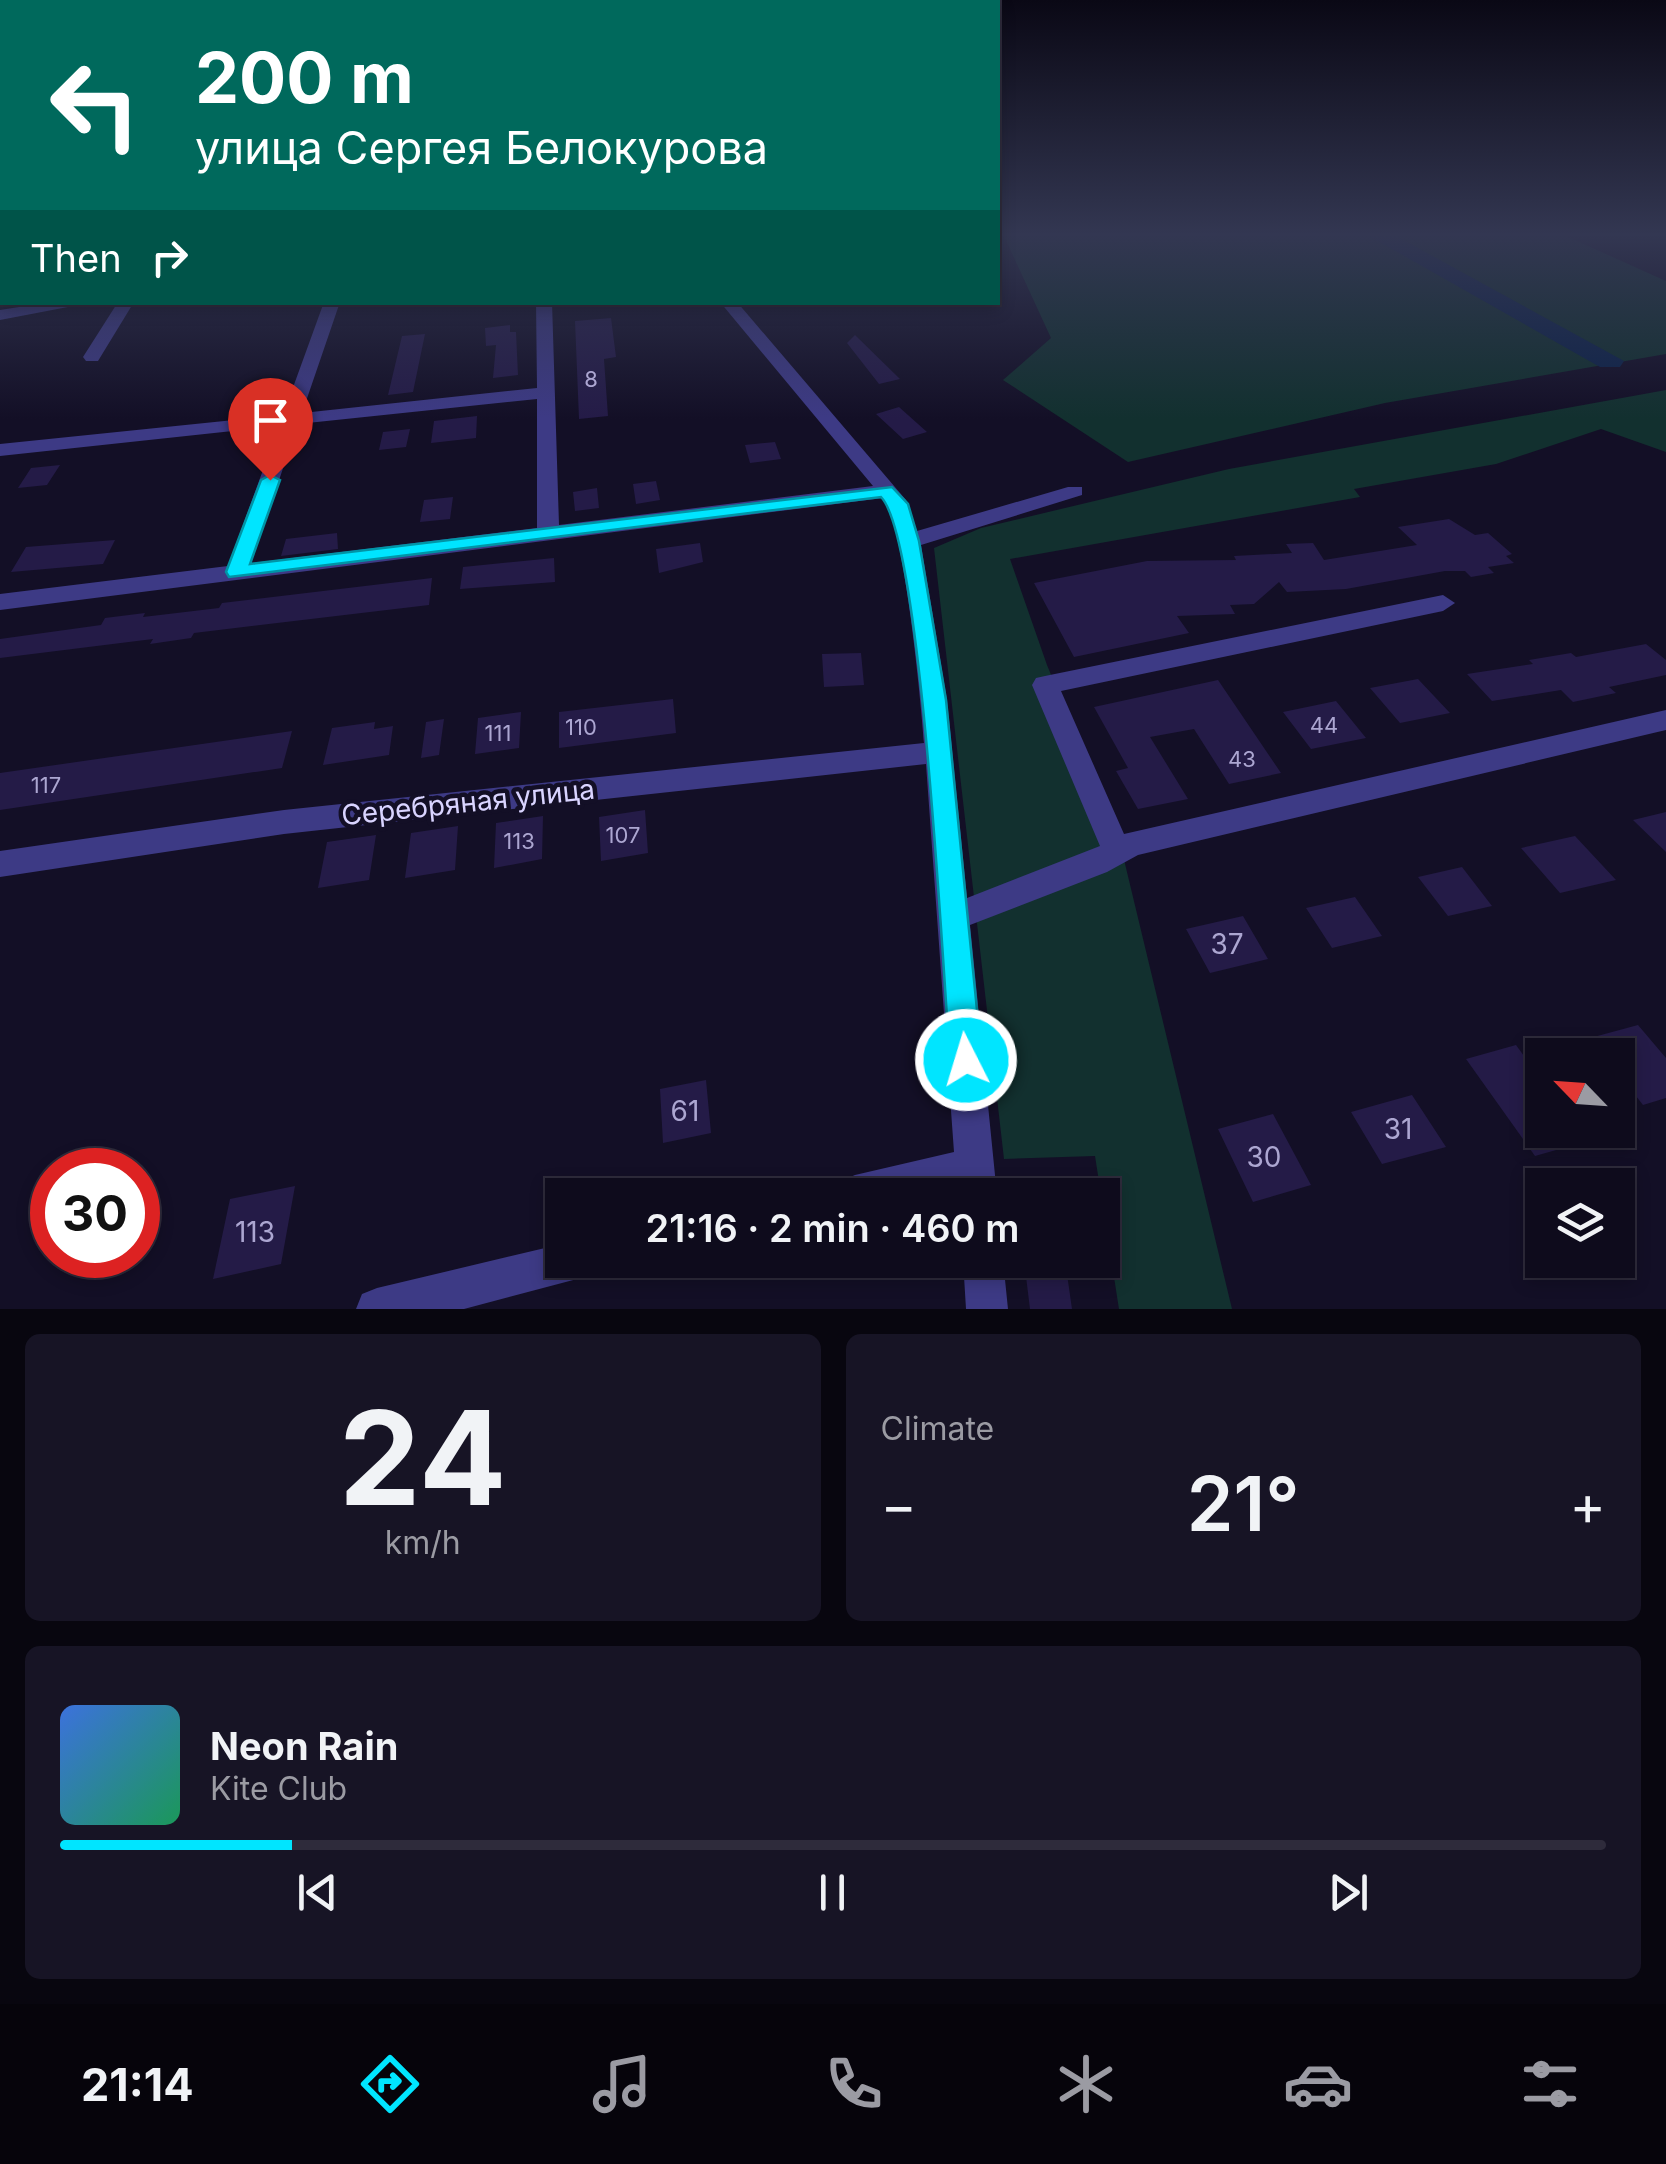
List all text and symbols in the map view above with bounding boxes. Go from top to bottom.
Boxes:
text: 200 m [195,35,414,120]
icon: left [30,40,160,170]
text: улица Сергея Белокурова [195,120,768,175]
icon: right [142,230,197,285]
text: Then [30,235,122,281]
house number: 8 [584,366,598,392]
pin [228,378,313,481]
icon: arrive [243,393,298,448]
house number: 44 [1310,712,1338,738]
house number: 110 [565,714,597,740]
house number: 111 [485,720,511,746]
house number: 43 [1228,746,1256,772]
house number: 117 [31,772,61,798]
street label: Серебряная улица [340,772,596,832]
house number: 107 [606,822,640,848]
house number: 113 [503,828,535,854]
house number: 37 [1210,927,1244,961]
position arrow [914,1008,1018,1112]
north arrow [1525,1038,1635,1148]
map controls [1525,1038,1635,1278]
house number: 61 [671,1094,699,1128]
house number: 31 [1384,1112,1412,1146]
house number: 30 [1247,1140,1281,1174]
speed limit sign: 30 [30,1148,160,1278]
button: layers [1525,1168,1635,1278]
text: 21:16 · 2 min · 460 m [646,1205,1019,1251]
house number: 113 [235,1215,275,1249]
text: 24 [339,1379,507,1536]
text: Climate [881,1409,994,1448]
text: 21° [1187,1458,1300,1549]
text: − [881,1472,917,1538]
text: + [1570,1472,1606,1538]
text: km/h [385,1523,461,1562]
text: Neon Rain [210,1723,398,1769]
text: Kite Club [210,1769,347,1808]
icon: previous [290,1865,345,1920]
icon: pause [805,1865,860,1920]
icon: next [1321,1865,1376,1920]
icon: directions [355,2049,425,2119]
icon: music [587,2049,657,2119]
icon: phone [819,2049,889,2119]
icon: climate [1051,2049,1121,2119]
icon: car [1283,2049,1353,2119]
icon: filters [1515,2049,1585,2119]
text: 21:14 [81,2057,194,2112]

